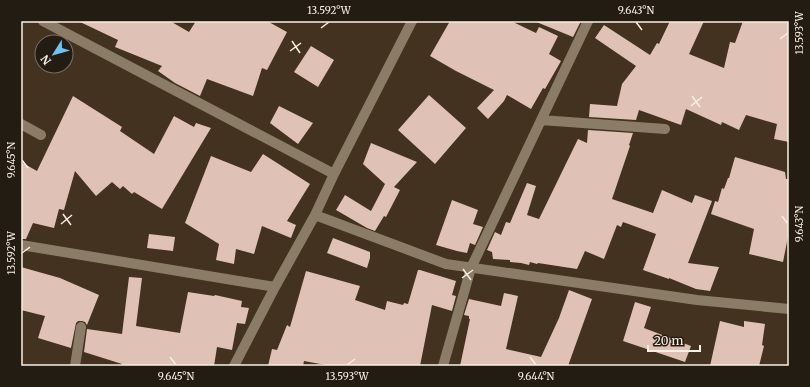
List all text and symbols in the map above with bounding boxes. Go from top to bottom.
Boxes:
text: 13.592°W [307,4,352,17]
text: 9.643°N [618,4,654,17]
text: 13.593°W [793,10,806,54]
north arrow [34,34,74,74]
text: N [38,52,54,68]
text: 9.645°N [5,142,18,178]
text: 9.643°N [793,206,806,242]
text: 13.592°W [5,230,18,275]
scale bar [648,327,700,353]
text: 20 m [654,333,683,348]
text: 9.645°N [158,370,194,383]
text: 13.593°W [326,370,370,383]
text: 9.644°N [518,370,555,383]

